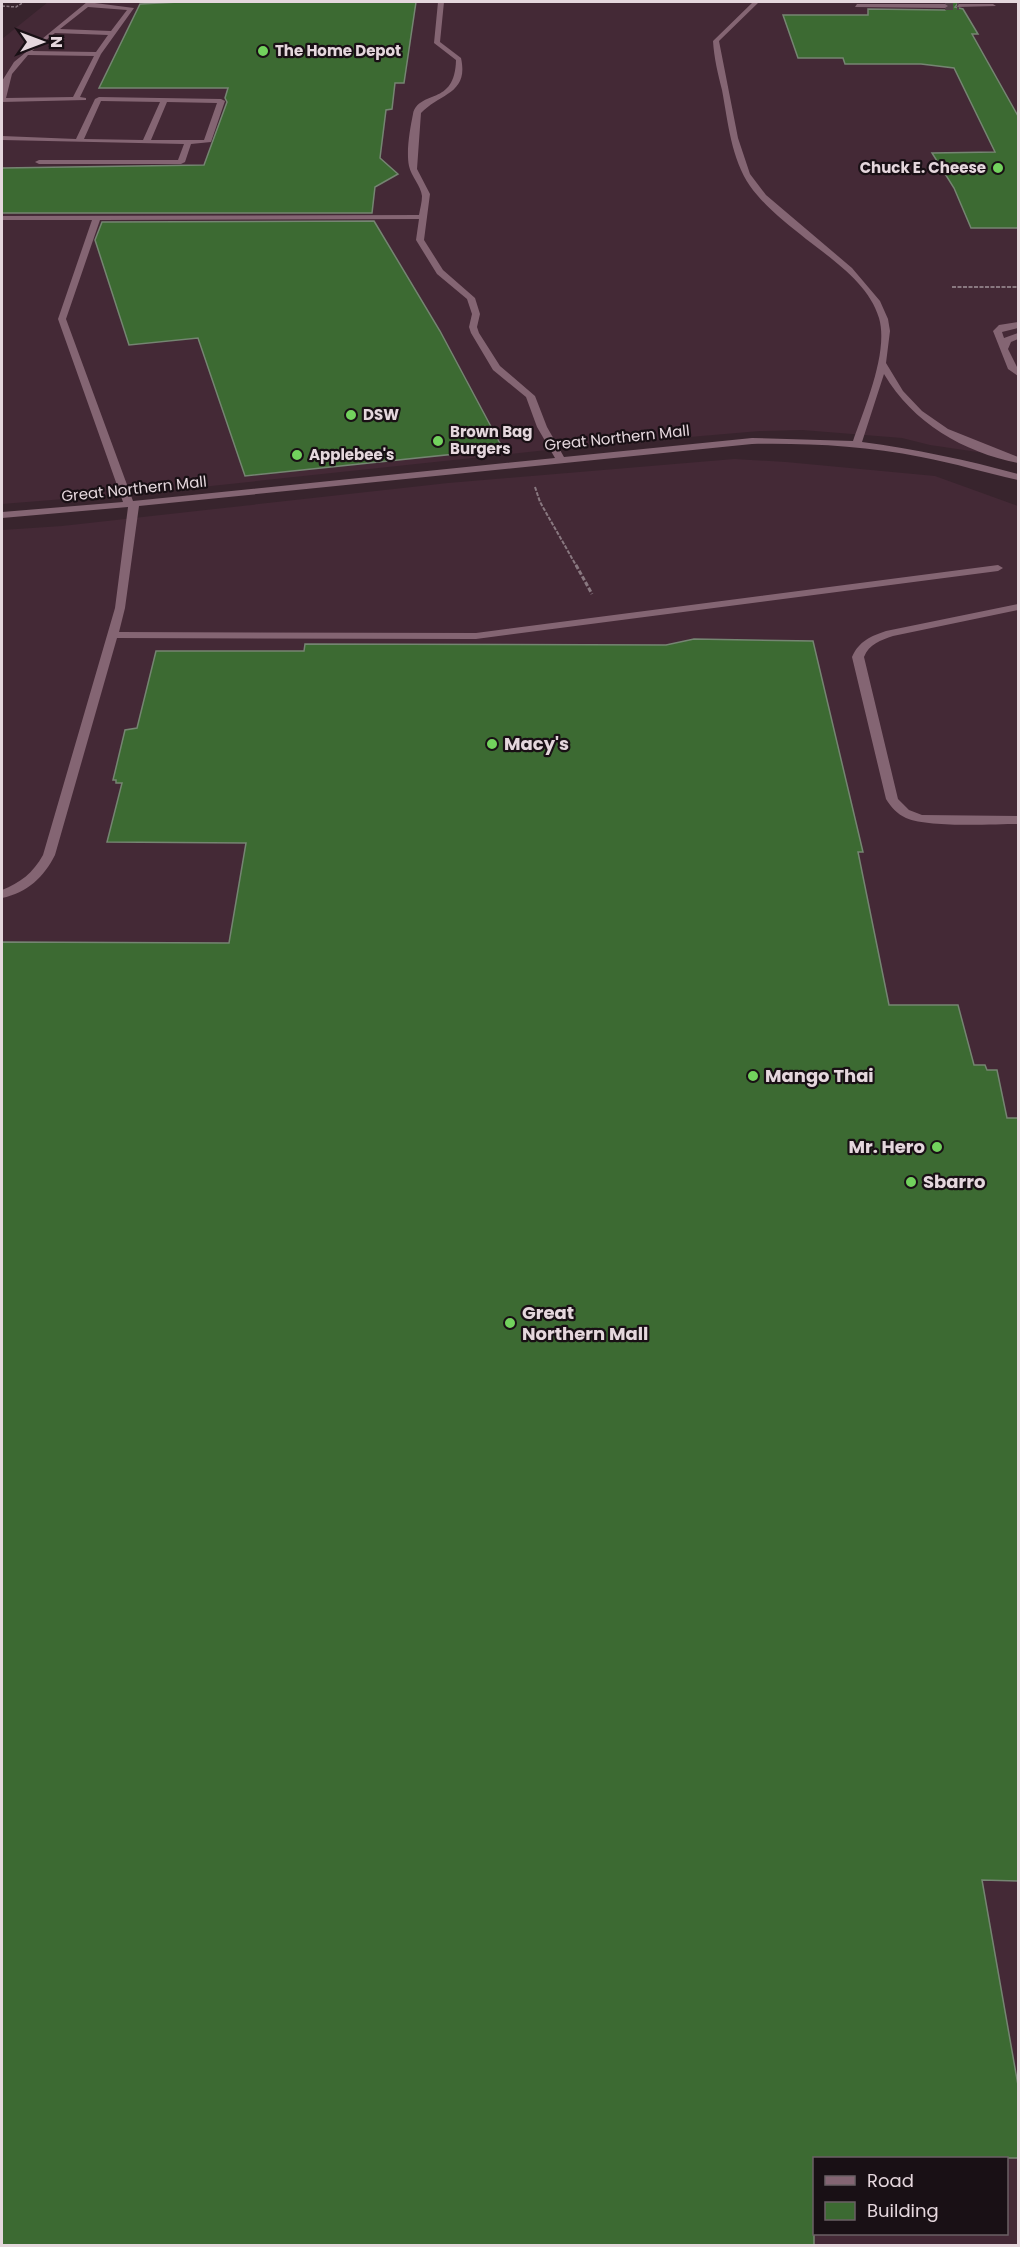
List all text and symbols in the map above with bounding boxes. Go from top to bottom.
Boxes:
north arrow [12,12,72,72]
text: N [45,36,68,48]
place label: The Home Depot [275,40,401,61]
marker: The Home Depot [256,44,270,58]
place label: Chuck E. Cheese [860,157,986,178]
marker: Chuck E. Cheese [991,161,1005,175]
place label: DSW [363,404,399,425]
marker: DSW [344,408,358,422]
street label: Great Northern Mall [543,419,691,456]
place label: Brown Bag Burgers [450,421,532,459]
marker: Brown Bag Burgers [431,434,445,448]
place label: Applebee's [309,444,394,465]
marker: Applebee's [290,448,304,462]
street label: Great Northern Mall [60,470,208,507]
place label: Macy's [504,731,569,756]
marker: Macy's [485,737,499,751]
place label: Mango Thai [765,1063,874,1088]
marker: Mango Thai [746,1069,760,1083]
place label: Mr. Hero [848,1134,925,1159]
marker: Mr. Hero [930,1140,944,1154]
place label: Sbarro [923,1169,985,1194]
marker: Sbarro [904,1175,918,1189]
place label: Great Northern Mall [522,1300,648,1346]
marker: Great Northern Mall [503,1316,517,1330]
legend [813,2157,1008,2235]
text: Road [867,2168,914,2193]
text: Building [867,2198,939,2223]

